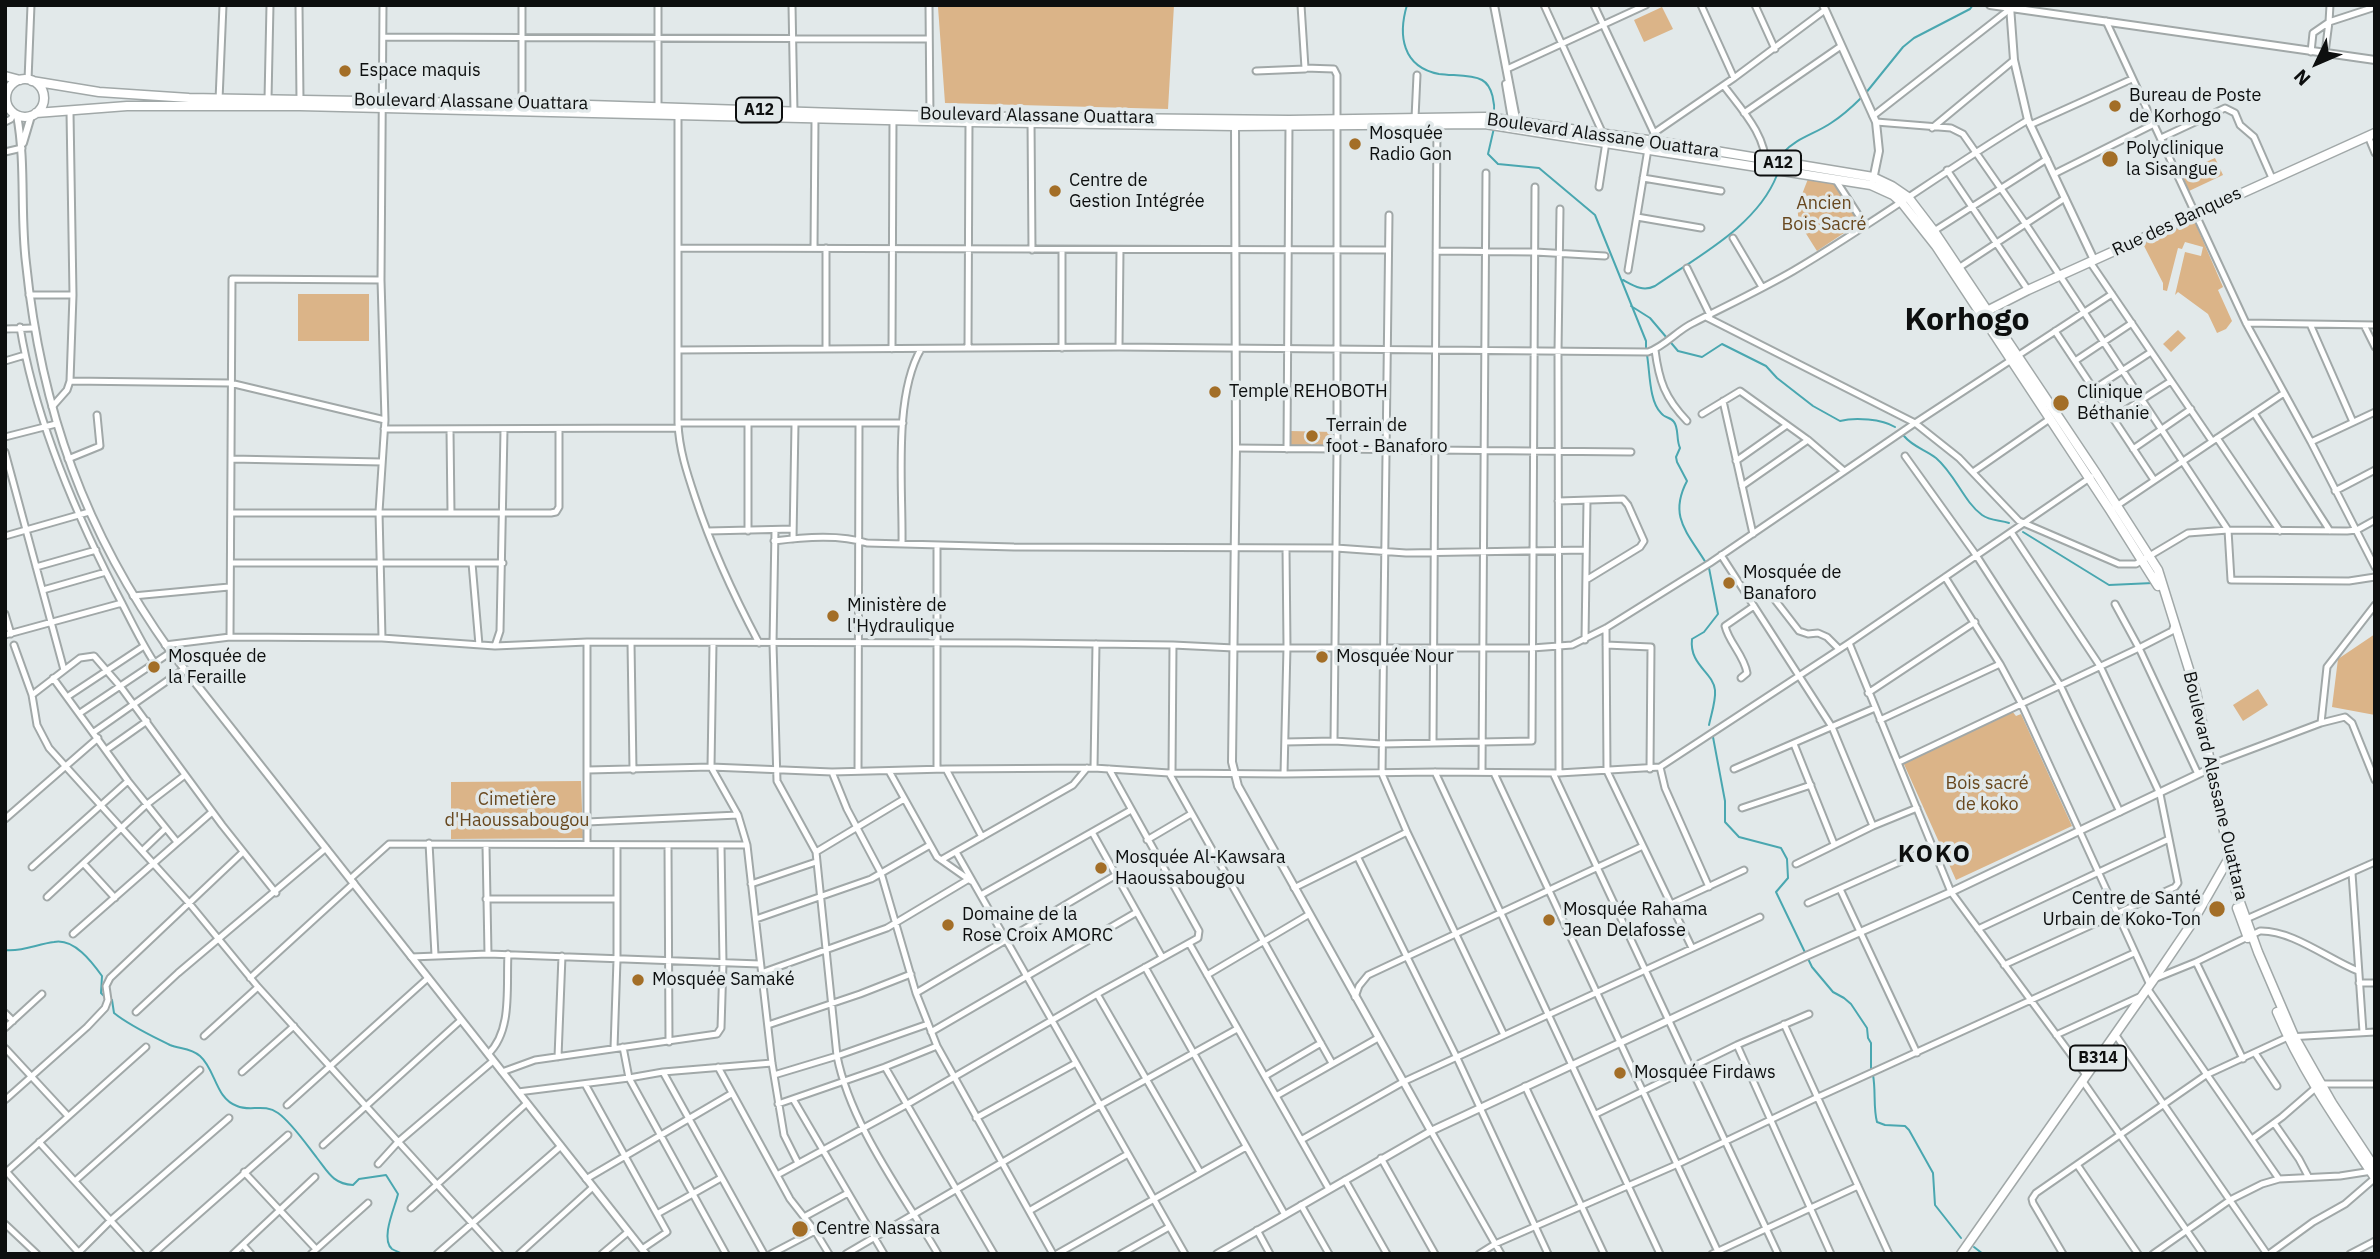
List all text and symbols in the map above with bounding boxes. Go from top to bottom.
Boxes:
north arrow [2282,28,2352,98]
place label: Espace maquis [359,60,481,82]
marker: Espace maquis [337,63,353,79]
text: N [2288,64,2315,91]
place label: Bureau de Poste de Korhogo [2129,85,2261,128]
street label: Boulevard Alassane Ouattara [354,89,588,115]
road number: A12 [736,97,782,122]
marker: Bureau de Poste de Korhogo [2107,98,2123,114]
street label: Boulevard Alassane Ouattara [920,103,1154,129]
street label: Boulevard Alassane Ouattara [1485,109,1721,163]
place label: Mosquée Radio Gon [1369,123,1452,166]
marker: Mosquée Radio Gon [1347,136,1363,152]
place label: Polyclinique la Sisangue [2126,138,2224,180]
marker: Polyclinique la Sisangue [2100,149,2120,169]
road number: A12 [1755,150,1801,176]
place label: Centre de Gestion Intégrée [1069,170,1205,212]
marker: Centre de Gestion Intégrée [1047,183,1063,199]
street label: Rue des Banques [2109,183,2245,261]
park label: Ancien Bois Sacré [1782,193,1866,235]
district label: Korhogo [1904,302,2030,340]
place label: Temple REHOBOTH [1229,381,1388,403]
place label: Clinique Béthanie [2077,382,2149,424]
marker: Temple REHOBOTH [1207,384,1223,400]
marker: Clinique Béthanie [2051,393,2071,413]
place label: Terrain de foot - Banaforo [1326,415,1448,458]
marker: Terrain de foot - Banaforo [1304,428,1320,444]
place label: Mosquée de Banaforo [1743,562,1841,604]
marker: Mosquée de Banaforo [1721,575,1737,591]
place label: Ministère de l'Hydraulique [847,595,955,638]
marker: Ministère de l'Hydraulique [825,608,841,624]
place label: Mosquée de la Feraille [168,646,266,688]
place label: Mosquée Nour [1336,646,1454,668]
marker: Mosquée Nour [1314,649,1330,665]
marker: Mosquée de la Feraille [146,659,162,675]
street label: Boulevard Alassane Ouattara [2178,669,2252,903]
park label: Bois sacré de koko [1945,773,2029,816]
park label: Cimetière d'Haoussabougou [445,789,589,832]
district label: KOKO [1899,841,1971,869]
place label: Mosquée Al-Kawsara Haoussabougou [1115,847,1286,890]
marker: Mosquée Al-Kawsara Haoussabougou [1093,860,1109,876]
place label: Centre de Santé Urbain de Koko-Ton [2042,888,2201,930]
place label: Mosquée Rahama Jean Delafosse [1563,899,1707,942]
marker: Centre de Santé Urbain de Koko-Ton [2207,899,2227,919]
place label: Domaine de la Rose Croix AMORC [962,904,1113,946]
marker: Mosquée Rahama Jean Delafosse [1541,912,1557,928]
marker: Domaine de la Rose Croix AMORC [940,917,956,933]
place label: Mosquée Samaké [652,969,795,991]
marker: Mosquée Samaké [630,972,646,988]
road number: B314 [2070,1046,2126,1070]
place label: Mosquée Firdaws [1634,1062,1776,1084]
marker: Mosquée Firdaws [1612,1065,1628,1081]
place label: Centre Nassara [816,1218,940,1240]
marker: Centre Nassara [790,1219,810,1239]

